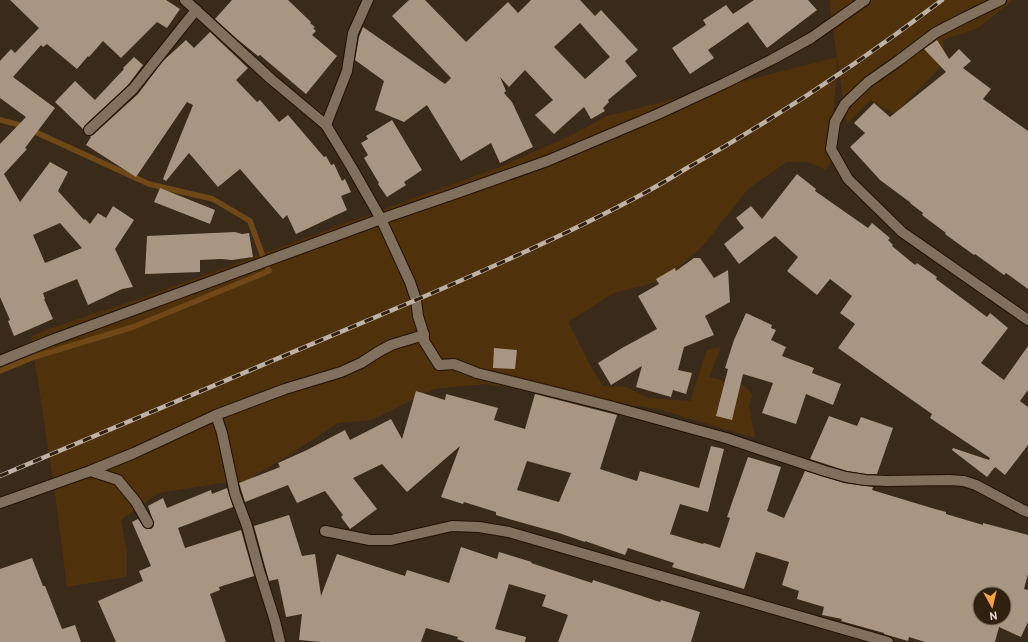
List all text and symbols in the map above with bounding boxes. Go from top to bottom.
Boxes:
north arrow [972,586,1012,626]
text: N [989,608,998,623]

